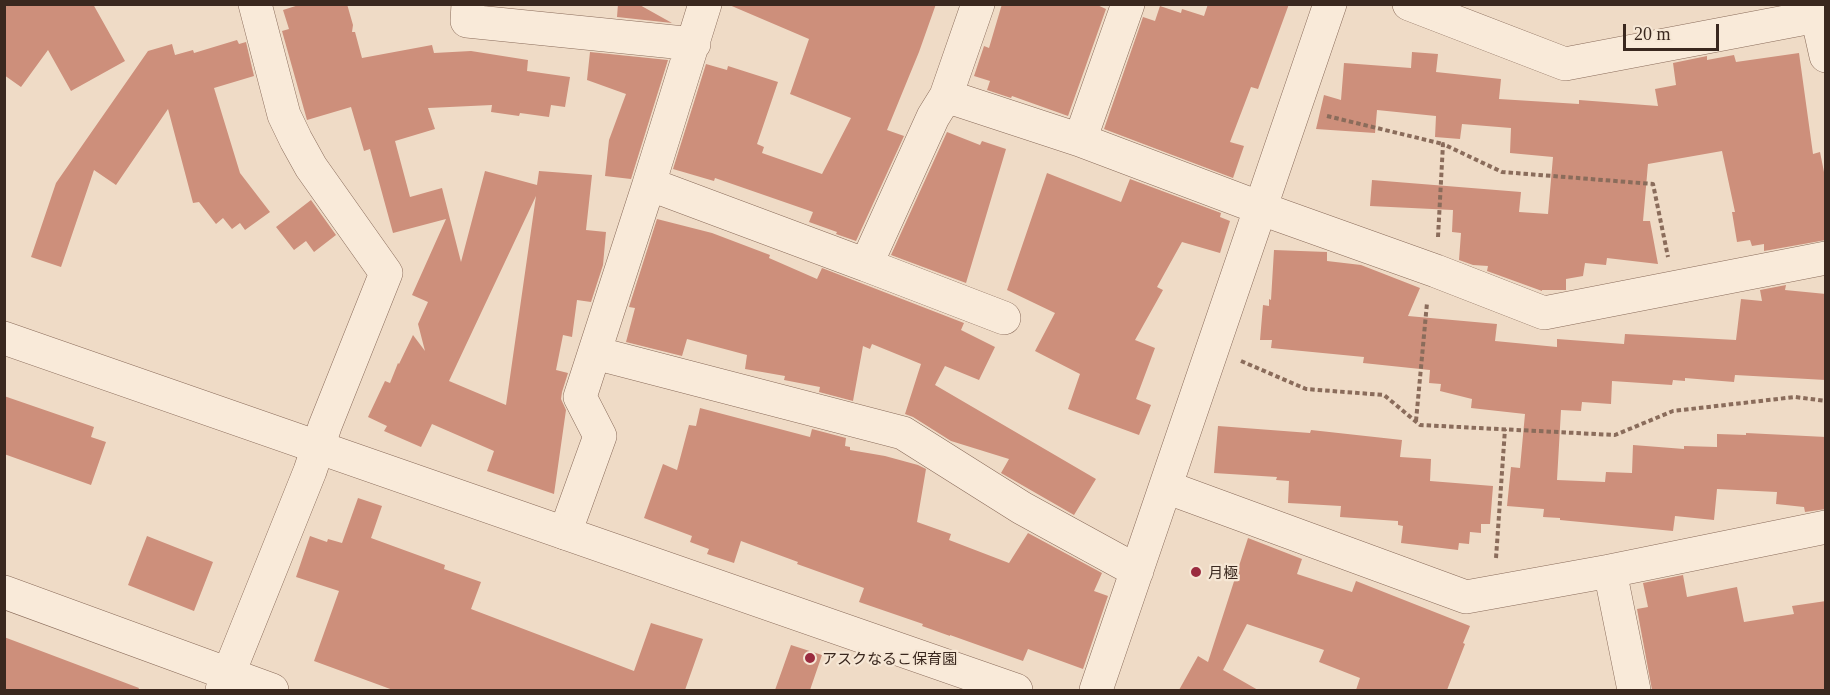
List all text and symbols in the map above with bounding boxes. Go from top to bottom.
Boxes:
scale bar [1626,12,1722,50]
text: 20 m [1634,24,1671,44]
place label: 月極 [1208,563,1238,581]
marker: 月極 [1189,565,1203,579]
place label: アスクなるこ保育園 [822,649,957,667]
marker: アスクなるこ保育園 [803,651,817,665]

